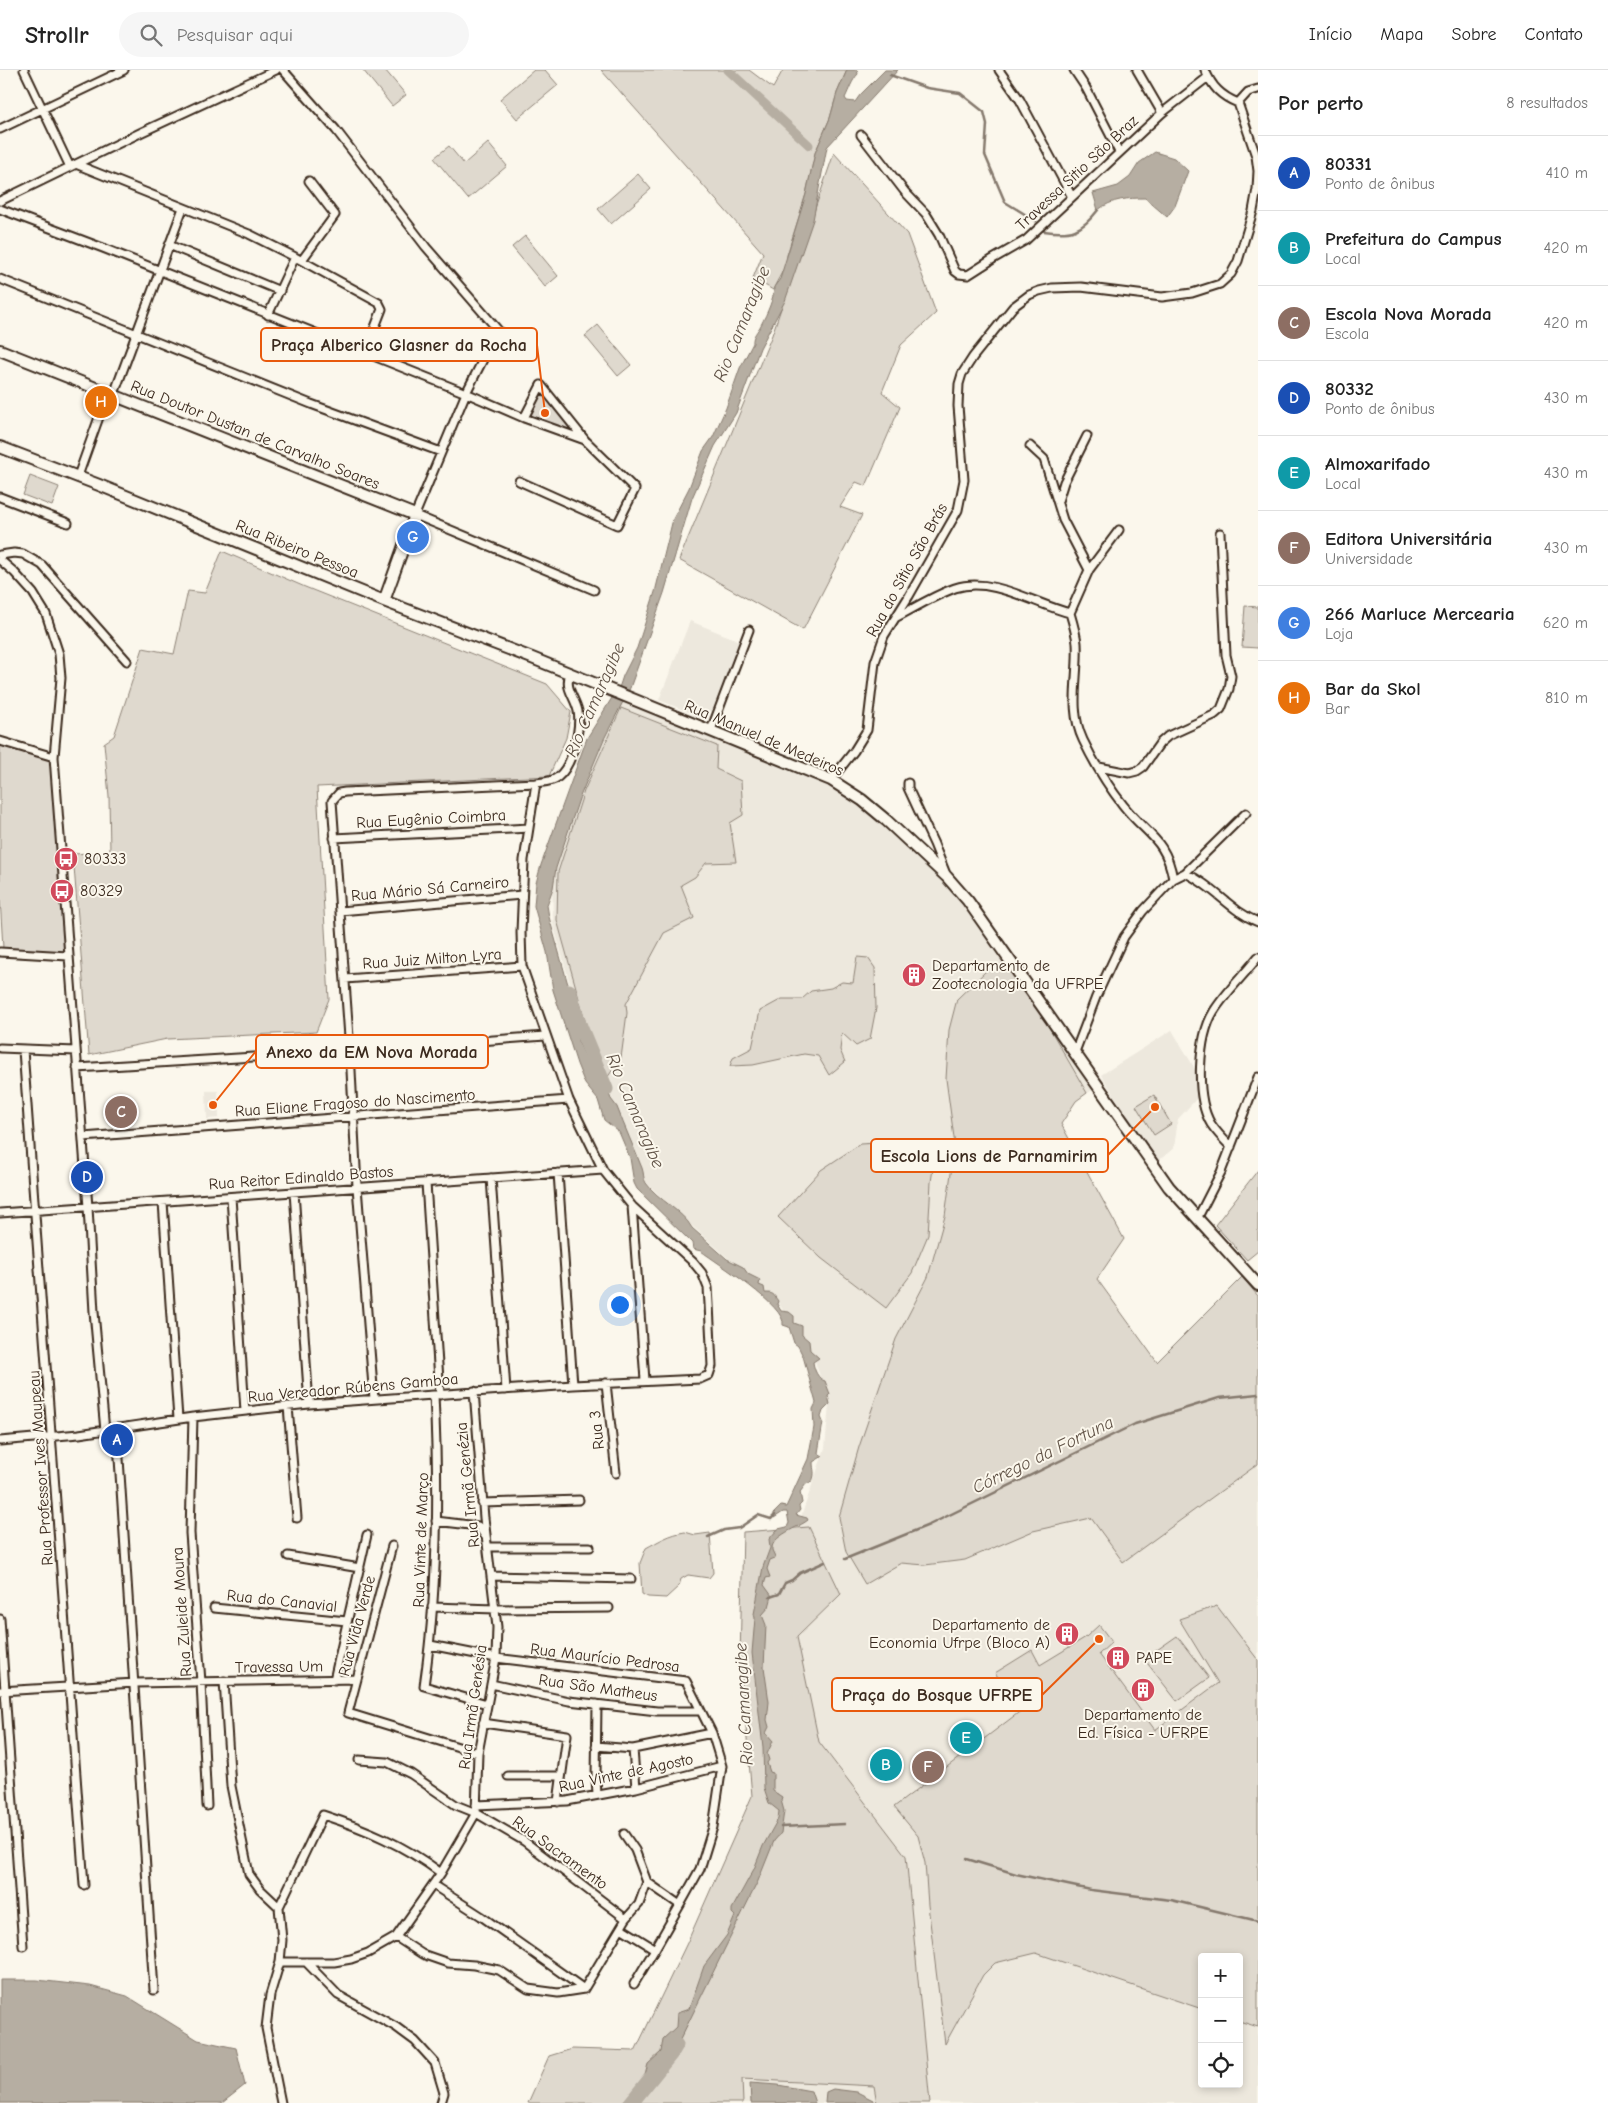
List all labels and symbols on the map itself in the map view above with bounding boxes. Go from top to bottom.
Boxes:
street label: Travessa Sitio São Braz [1012,112,1142,234]
water label: Rio Camaragibe [709,263,775,385]
callout: Praça Alberico Glasner da Rocha [261,328,537,361]
text: Praça Alberico Glasner da Rocha [271,335,527,356]
street label: Rua Doutor Dustan de Carvalho Soares [128,377,382,493]
pin: H [85,383,117,421]
street label: Rua do Sítio São Brás [863,500,951,640]
street label: Rua Ribeiro Pessoa [233,516,361,582]
pin: G [397,518,429,556]
water label: Rio Camaragibe [560,640,630,760]
street label: Rua Manuel de Medeiros [682,696,847,780]
street label: Rua Eugênio Coimbra [356,806,506,832]
bus stop icon: 80333 [53,846,79,872]
place label: 80333 [84,850,126,868]
street label: Rua Mário Sá Carneiro [350,873,510,905]
bus stop icon: 80329 [49,878,75,904]
place label: 80329 [80,882,123,900]
street label: Rua Juiz Milton Lyra [362,945,502,973]
place label: Departamento de Zootecnologia da UFRPE [932,957,1104,993]
building icon: Departamento de Zootecnologia da UFRPE [901,962,927,988]
callout: Anexo da EM Nova Morada [256,1035,488,1068]
text: Anexo da EM Nova Morada [266,1042,478,1063]
water label: Rio Camaragibe [601,1050,669,1172]
street label: Rua Eliane Fragoso do Nascimento [234,1086,476,1120]
pin: C [105,1093,137,1131]
callout: Escola Lions de Parnamirim [871,1139,1108,1172]
text: Escola Lions de Parnamirim [880,1146,1098,1167]
pin: D [71,1158,103,1196]
street label: Rua Reitor Edinaldo Bastos [208,1163,394,1193]
your location [607,1292,633,1318]
street label: Rua Professor Ives Maupeau [25,1370,57,1566]
street label: Rua Vereador Rúbens Gamboa [247,1370,459,1406]
street label: Rua 3 [586,1409,608,1451]
water label: Córrego da Fortuna [969,1412,1117,1498]
pin: A [101,1421,133,1459]
street label: Rua Irmã Genézia [452,1421,484,1549]
street label: Rua Vinte de Março [410,1472,432,1608]
street label: Rua Zuleide Moura [168,1546,196,1678]
street label: Rua Vida Verde [335,1574,379,1678]
street label: Rua do Canavial [226,1586,338,1616]
place label: Departamento de Economia Ufrpe (Bloco A) [869,1616,1050,1652]
building icon: Departamento de Economia Ufrpe (Bloco A) [1054,1621,1080,1647]
street label: Rua Maurício Pedrosa [529,1640,681,1676]
water label: Rio Camaragibe [730,1642,758,1766]
street label: Rua Irmã Genésia [455,1644,491,1770]
building icon: PAPE [1105,1645,1131,1671]
place label: PAPE [1136,1649,1173,1667]
street label: Travessa Um [235,1657,323,1677]
street label: Rua São Matheus [537,1671,659,1705]
building icon: Departamento de Ed. Física - UFRPE [1130,1677,1156,1703]
callout: Praça do Bosque UFRPE [832,1678,1042,1711]
text: Praça do Bosque UFRPE [842,1685,1032,1706]
place label: Departamento de Ed. Física - UFRPE [1078,1706,1209,1742]
pin: E [950,1719,982,1757]
pin: B [870,1746,902,1784]
pin: F [912,1748,944,1786]
street label: Rua Vinte de Agosto [557,1750,695,1796]
street label: Rua Sacramento [509,1812,611,1894]

